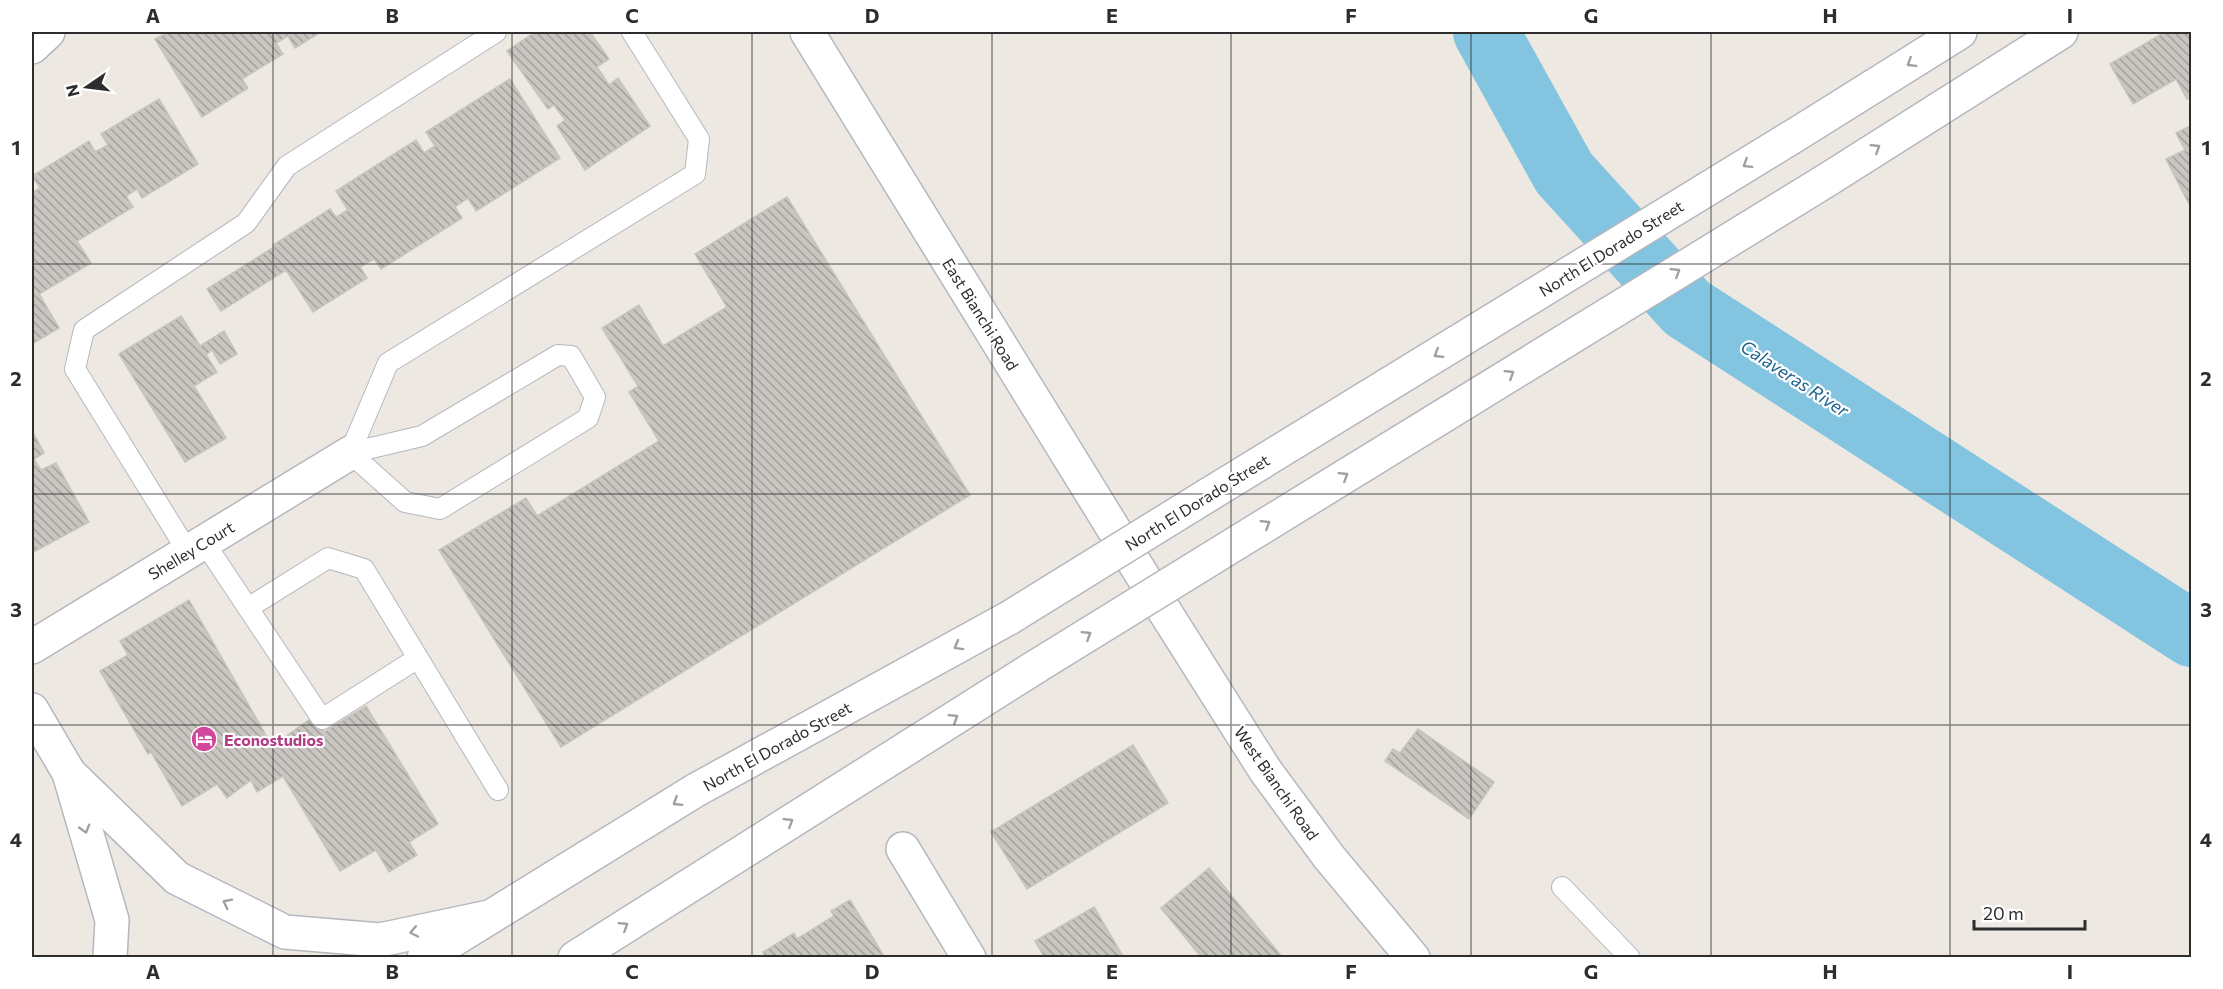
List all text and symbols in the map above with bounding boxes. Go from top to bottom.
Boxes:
text: A [146,3,160,27]
text: B [385,3,399,27]
text: C [625,3,639,27]
text: D [865,3,879,27]
text: E [1106,3,1118,27]
text: F [1345,3,1357,27]
text: G [1584,3,1598,27]
text: H [1823,3,1838,27]
text: I [2067,3,2073,27]
one-way arrow [1907,55,1917,67]
north arrow [57,57,117,117]
text: N [61,83,83,99]
text: 1 [11,135,21,159]
text: 1 [2201,135,2211,159]
one-way arrow [1870,144,1880,156]
one-way arrow [1743,157,1754,168]
street label: North El Dorado Street [1535,196,1687,300]
street label: East Bianchi Road [939,255,1023,373]
one-way arrow [1670,268,1680,280]
water label: Calaveras River [1737,335,1854,422]
one-way arrow [1434,347,1444,359]
text: 2 [10,366,22,390]
text: 2 [2200,366,2212,390]
one-way arrow [1504,370,1514,382]
street label: North El Dorado Street [1121,450,1273,554]
one-way arrow [1338,472,1348,484]
street label: Shelley Court [144,517,238,583]
one-way arrow [1260,520,1270,532]
text: 3 [10,597,22,621]
text: 3 [2200,597,2212,621]
one-way arrow [1080,631,1091,642]
one-way arrow [954,639,964,651]
street label: North El Dorado Street [700,697,855,795]
one-way arrow [947,714,958,725]
street label: West Bianchi Road [1231,723,1323,843]
hotel icon: Econostudios [189,724,219,754]
place label: Econostudios [224,730,323,749]
one-way arrow [673,794,683,806]
one-way arrow [783,818,793,830]
one-way arrow [78,823,90,834]
text: 4 [10,827,22,851]
text: 4 [2200,827,2212,851]
scale bar [1974,893,2085,931]
one-way arrow [223,899,233,910]
text: 20 m [1983,902,2024,924]
one-way arrow [618,922,628,934]
one-way arrow [409,925,419,938]
text: A [146,959,160,983]
text: B [385,959,399,983]
text: C [625,959,639,983]
text: D [865,959,879,983]
text: E [1106,959,1118,983]
text: F [1345,959,1357,983]
text: G [1584,959,1598,983]
text: H [1823,959,1838,983]
text: I [2067,959,2073,983]

